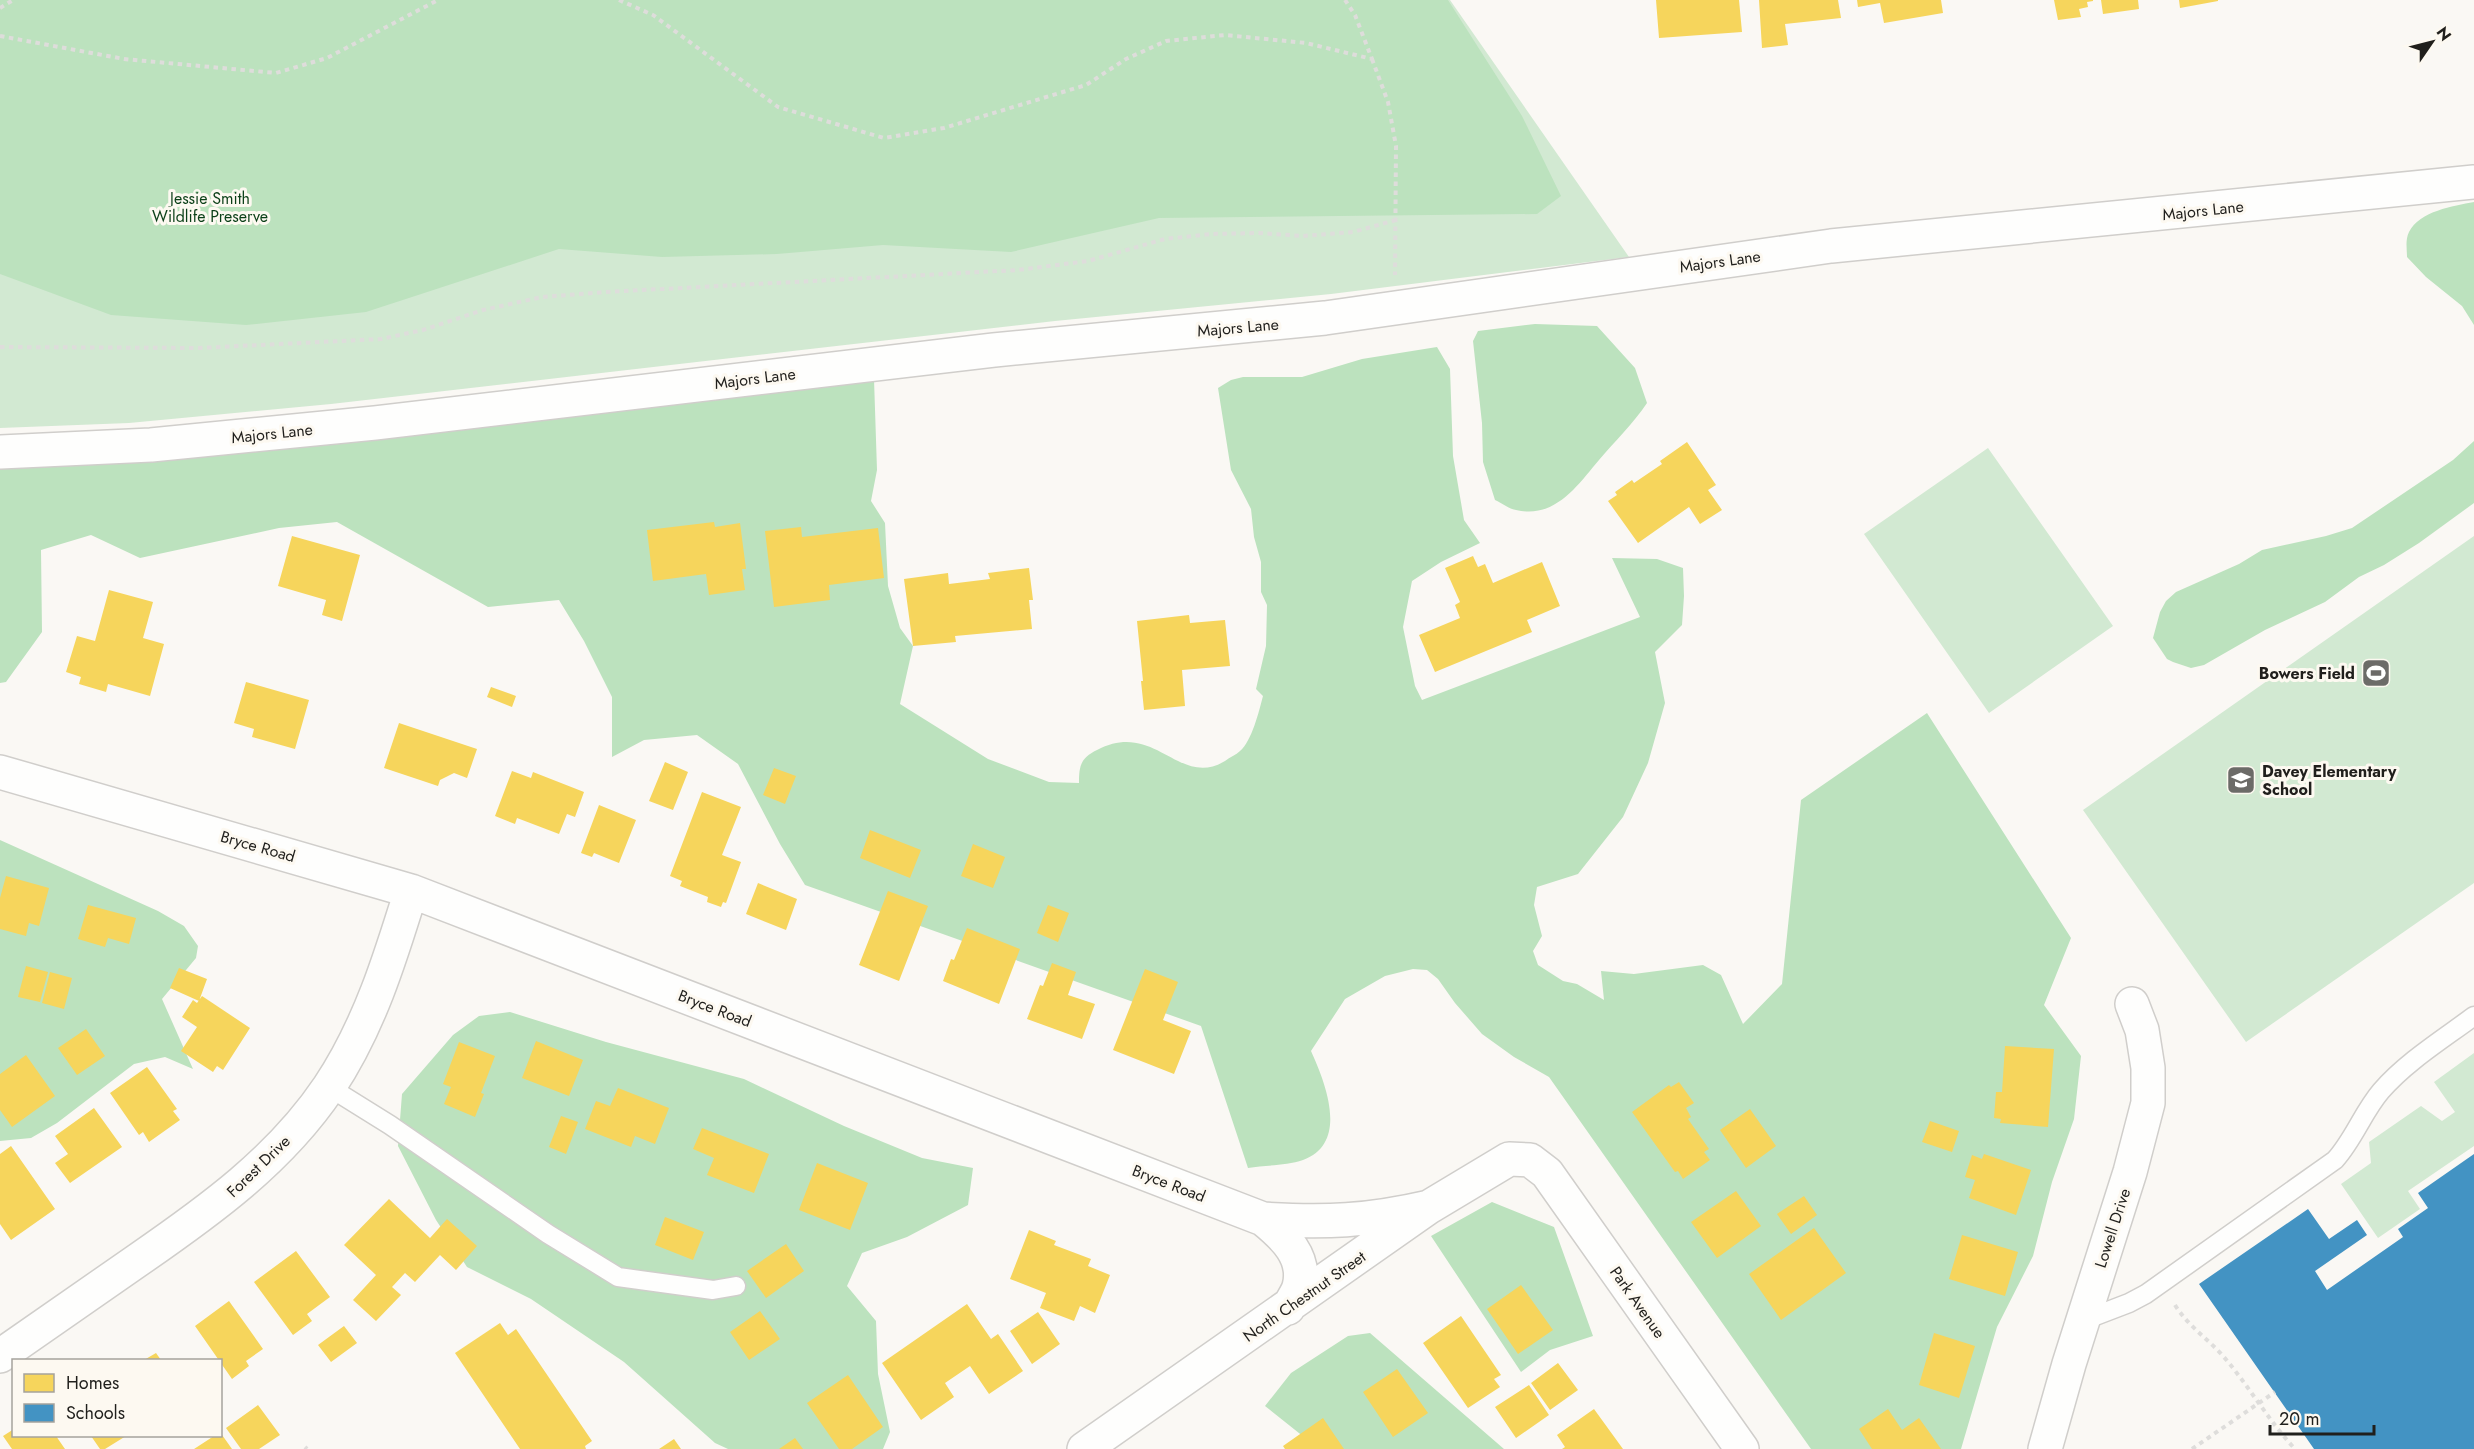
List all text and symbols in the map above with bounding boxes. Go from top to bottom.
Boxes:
north arrow [2402,12,2462,72]
text: N [2431,22,2457,45]
park label: Jessie Smith Wildlife Preserve [152,187,268,228]
street label: Majors Lane [2161,195,2245,226]
street label: Majors Lane [1678,244,1762,279]
street label: Majors Lane [1196,312,1280,343]
street label: Majors Lane [713,362,797,395]
street label: Majors Lane [230,418,314,449]
sports icon: Bowers Field [2360,657,2392,689]
place label: Bowers Field [2259,662,2355,685]
place label: Davey Elementary School [2262,760,2397,801]
school or university icon: Davey Elementary School [2225,764,2257,796]
street label: Bryce Road [218,825,298,868]
street label: Bryce Road [675,984,755,1033]
street label: Forest Drive [221,1130,295,1203]
street label: Bryce Road [1129,1159,1209,1208]
street label: Lowell Drive [2089,1185,2136,1271]
street label: North Chestnut Street [1238,1245,1370,1347]
street label: Park Avenue [1604,1262,1671,1343]
legend [12,1359,222,1437]
text: Homes [66,1370,119,1396]
scale bar [2270,1398,2374,1436]
text: Schools [66,1400,125,1426]
text: 20 m [2279,1406,2319,1432]

